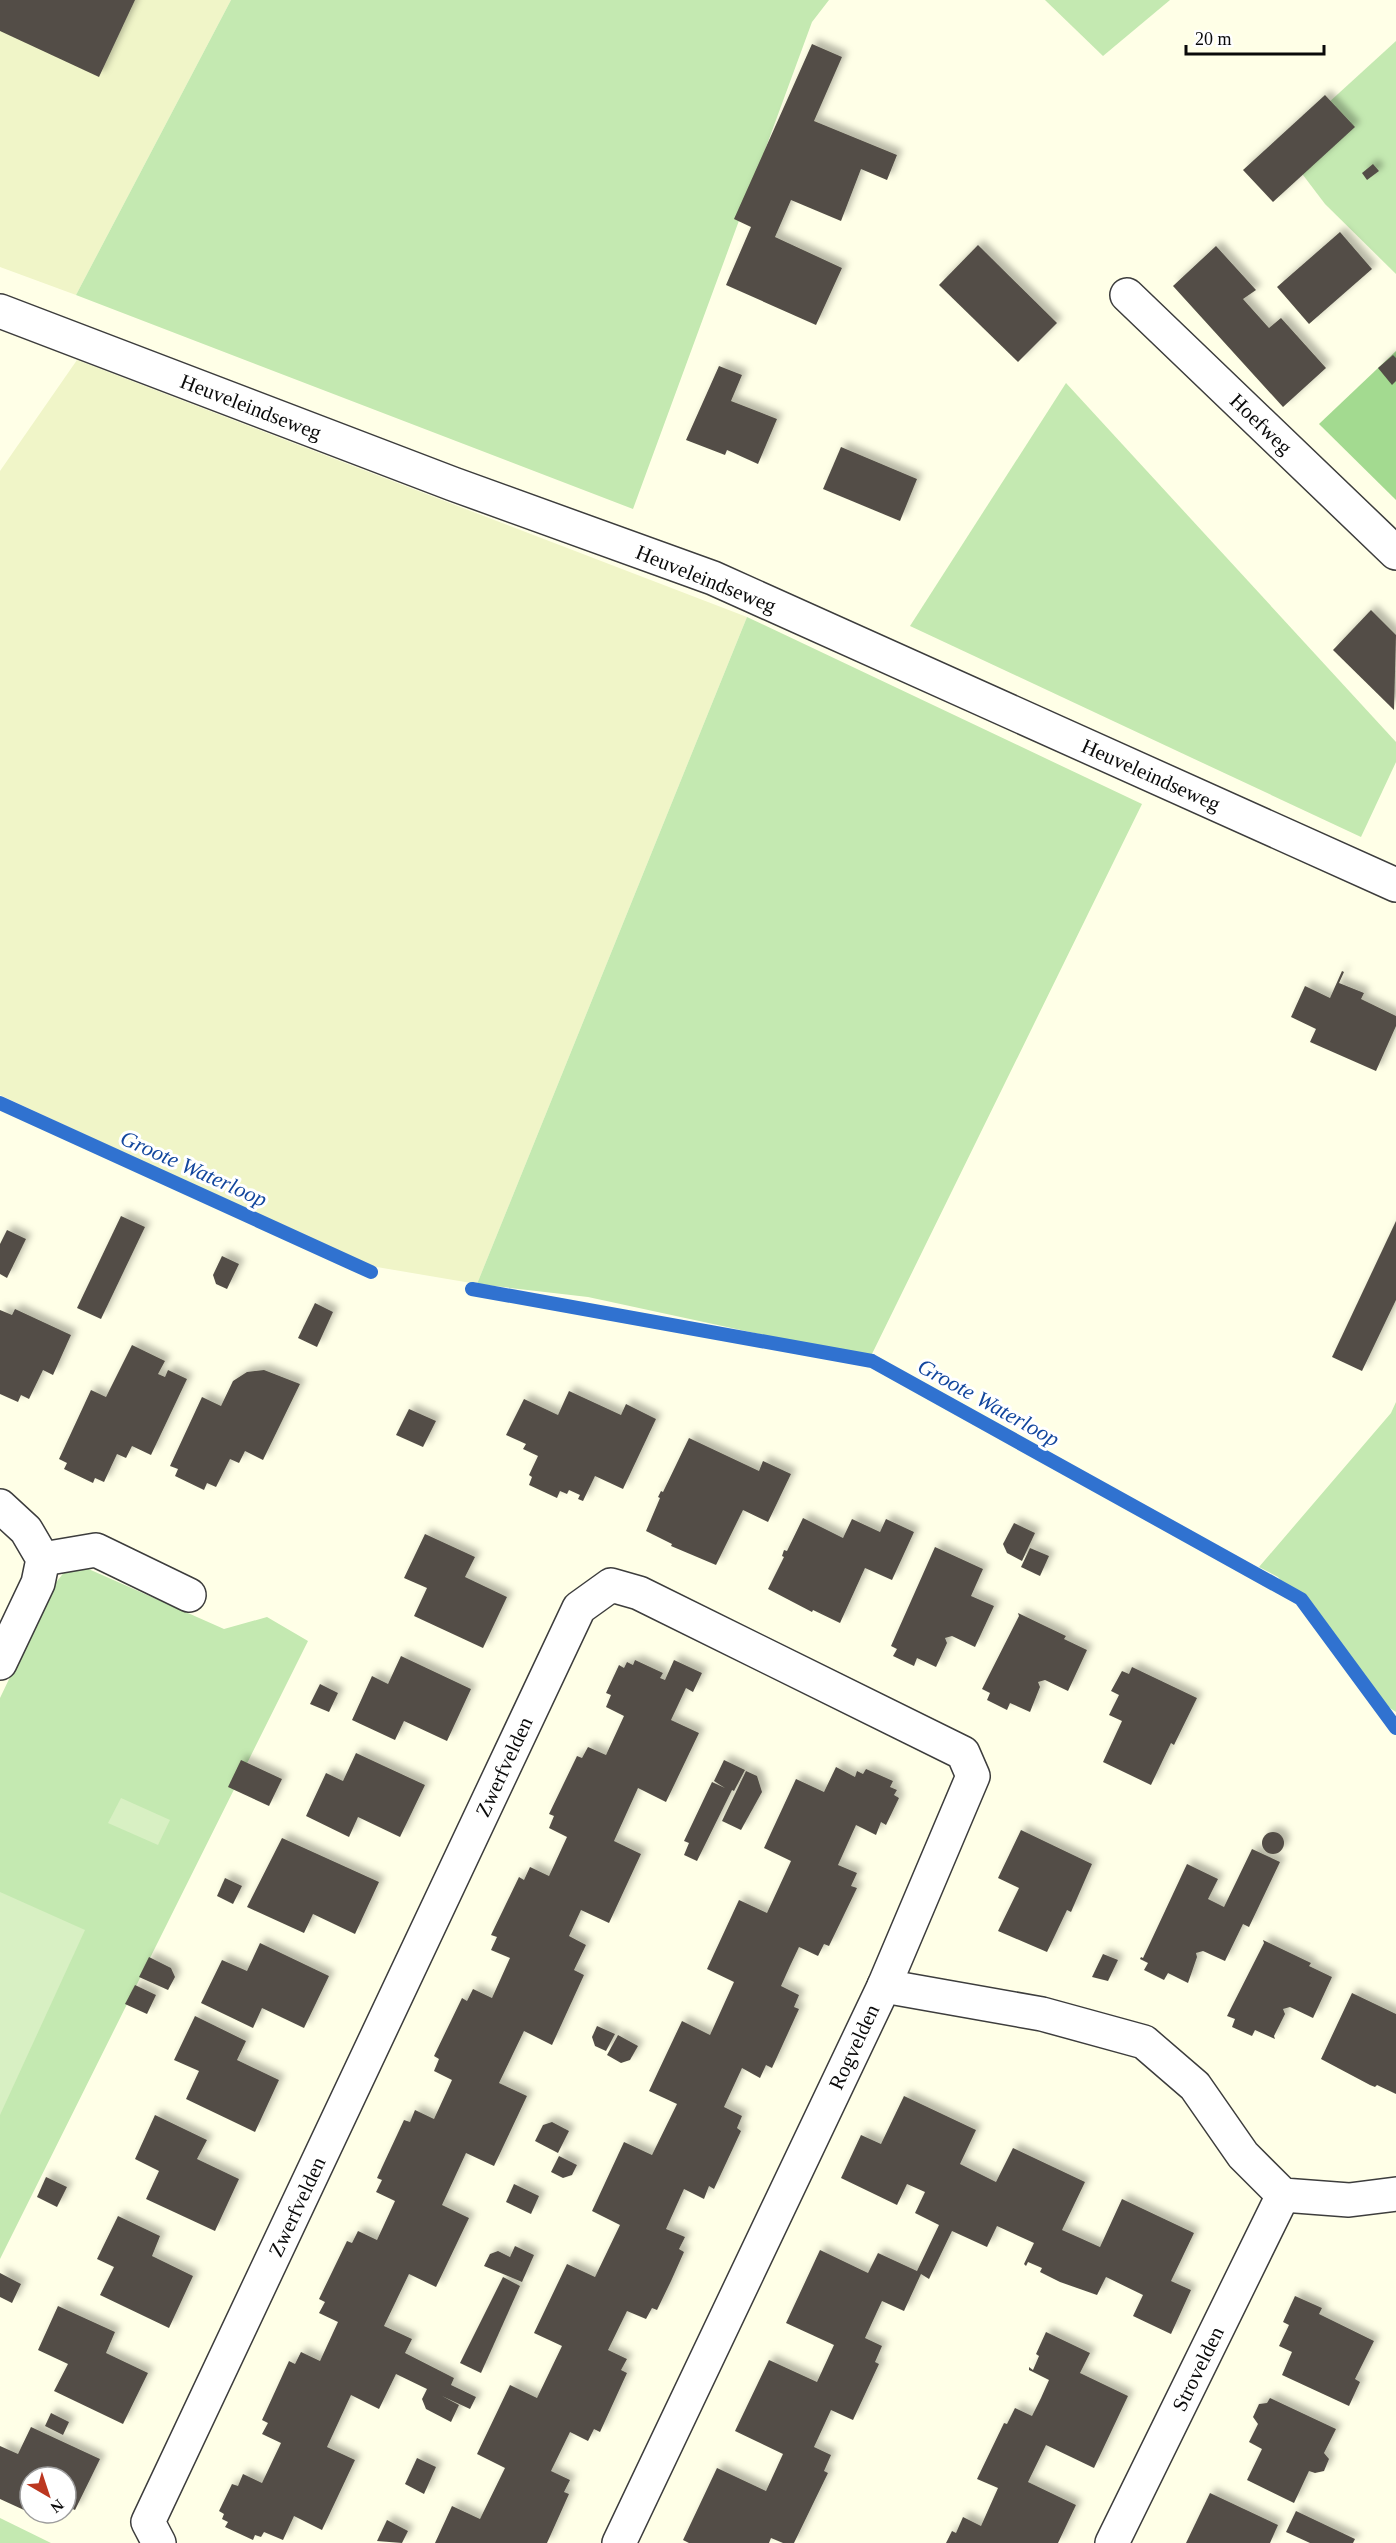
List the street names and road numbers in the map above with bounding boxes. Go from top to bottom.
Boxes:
street label: Heuveleindseweg [177,369,325,445]
street label: Hoefweg [1225,389,1297,460]
street label: Heuveleindseweg [632,540,780,618]
street label: Heuveleindseweg [1078,734,1225,817]
street label: Zwerfvelden [470,1713,538,1821]
street label: Rogvelden [824,2000,884,2093]
street label: Zwerfvelden [263,2153,331,2261]
street label: Strovelden [1167,2322,1229,2415]

